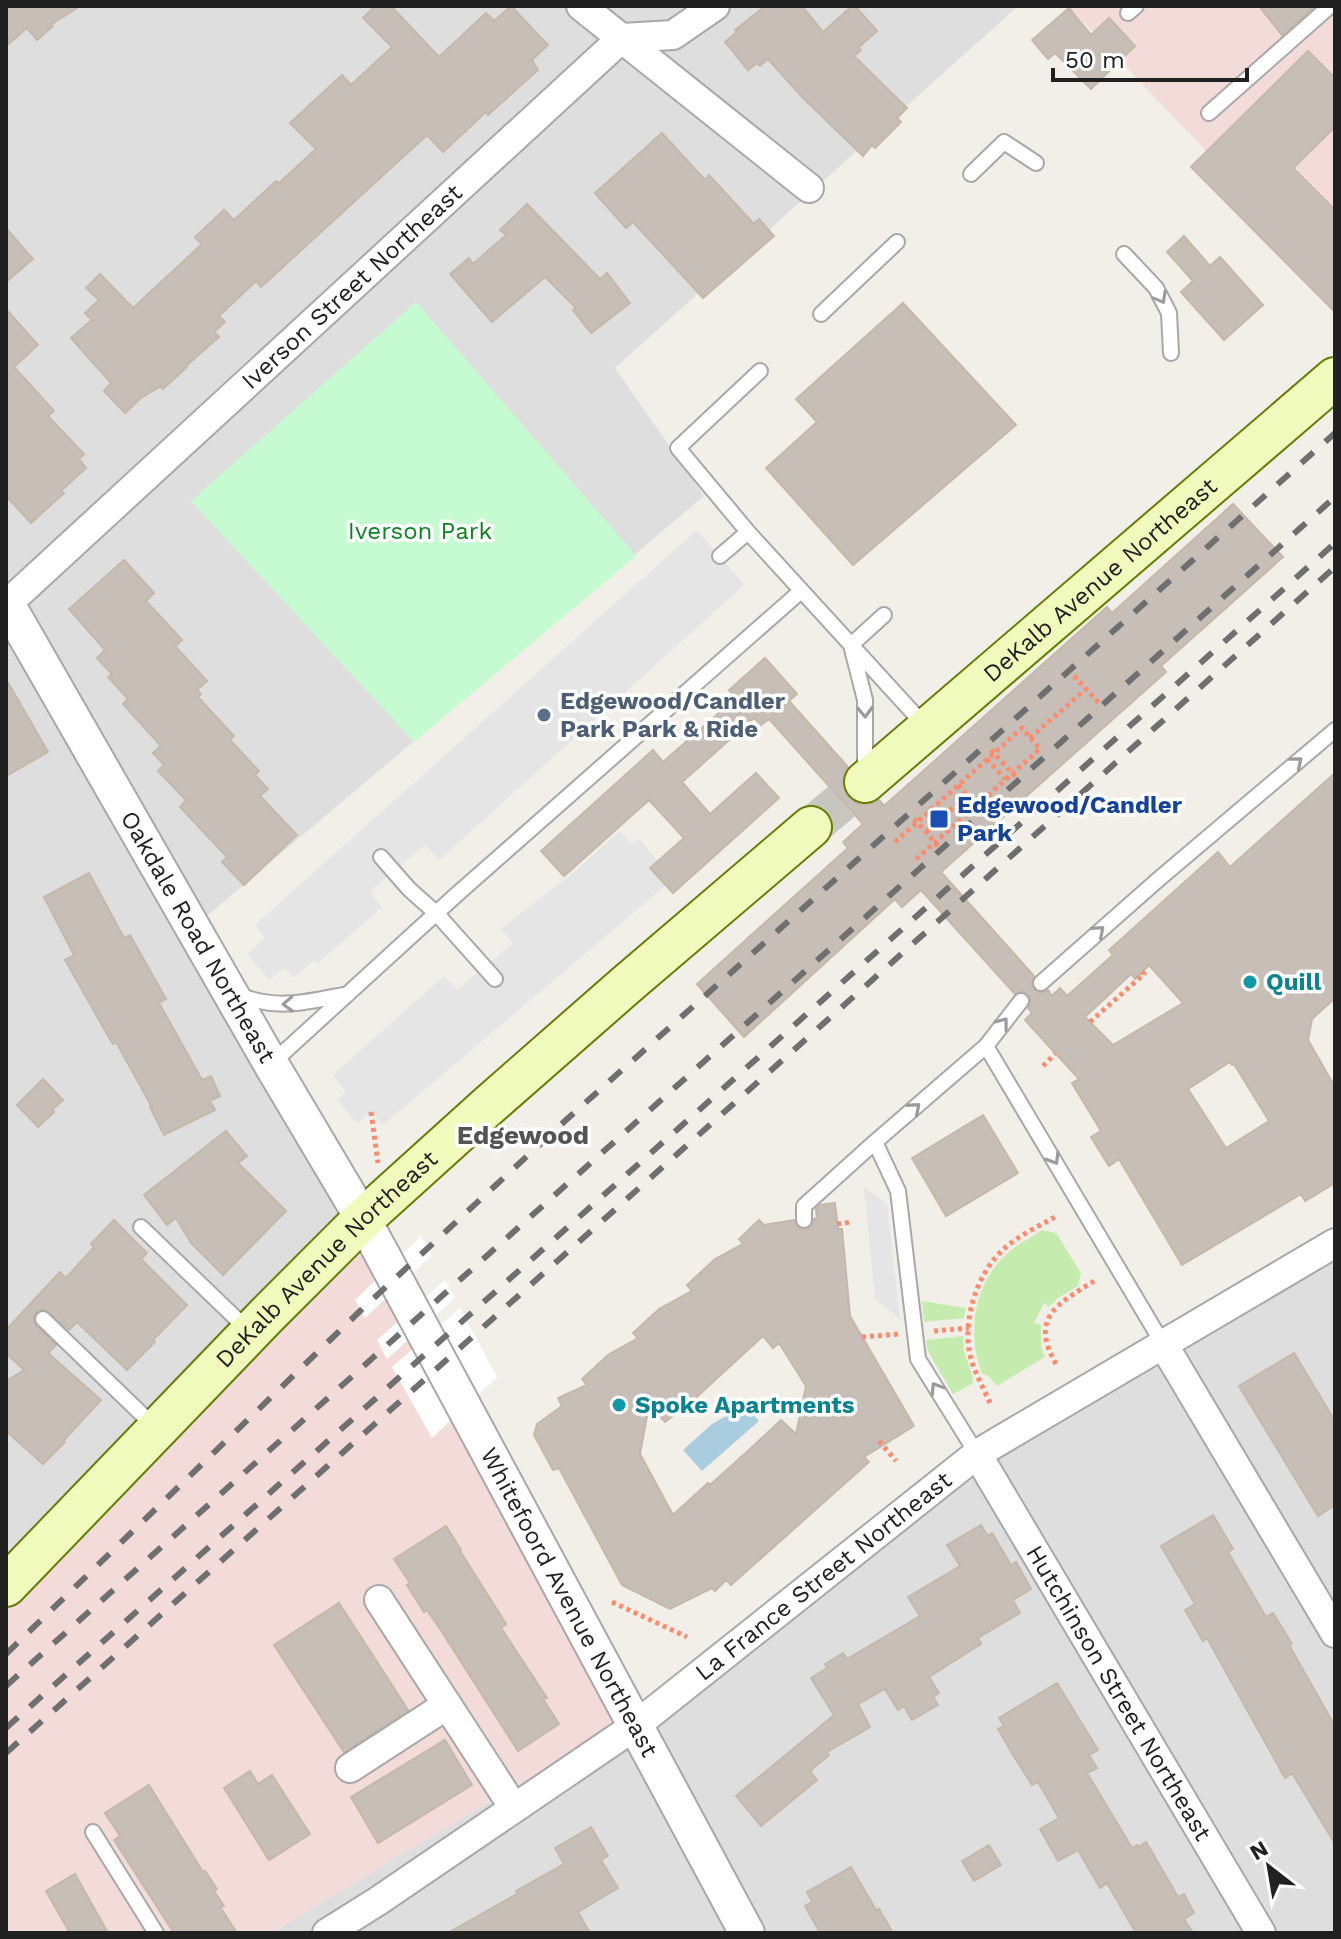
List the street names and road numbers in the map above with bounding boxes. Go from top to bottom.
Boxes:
street label: Iverson Street Northeast [236,178,468,395]
street label: DeKalb Avenue Northeast [978,472,1223,688]
street label: Oakdale Road Northeast [115,806,281,1068]
street label: DeKalb Avenue Northeast [210,1145,443,1373]
street label: Whitefoord Avenue Northeast [475,1443,664,1762]
street label: La France Street Northeast [690,1466,957,1686]
street label: Hutchinson Street Northeast [1020,1540,1217,1846]

